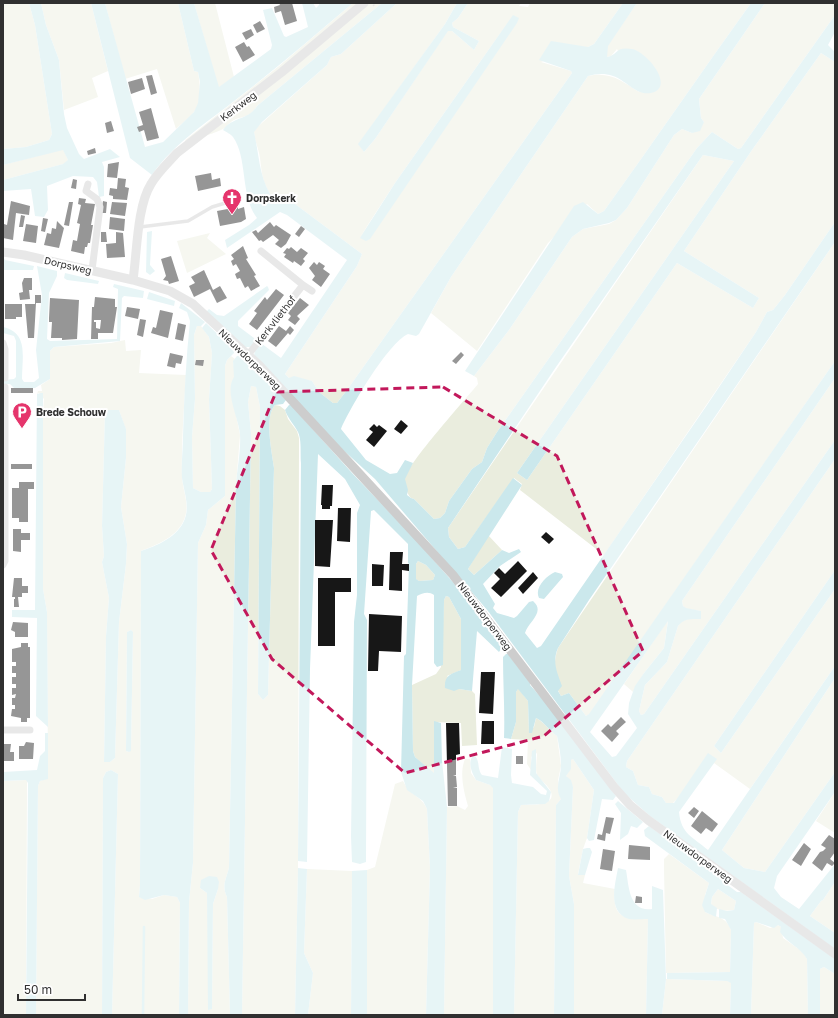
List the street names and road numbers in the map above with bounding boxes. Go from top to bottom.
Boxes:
street label: Kerkweg [218,89,258,123]
street label: Dorpsweg [43,254,93,276]
street label: Kerkvliethof [252,293,298,347]
street label: Nieuwdorperweg [216,326,284,392]
street label: Nieuwdorperweg [455,580,515,652]
street label: Nieuwdorperweg [661,827,735,885]

